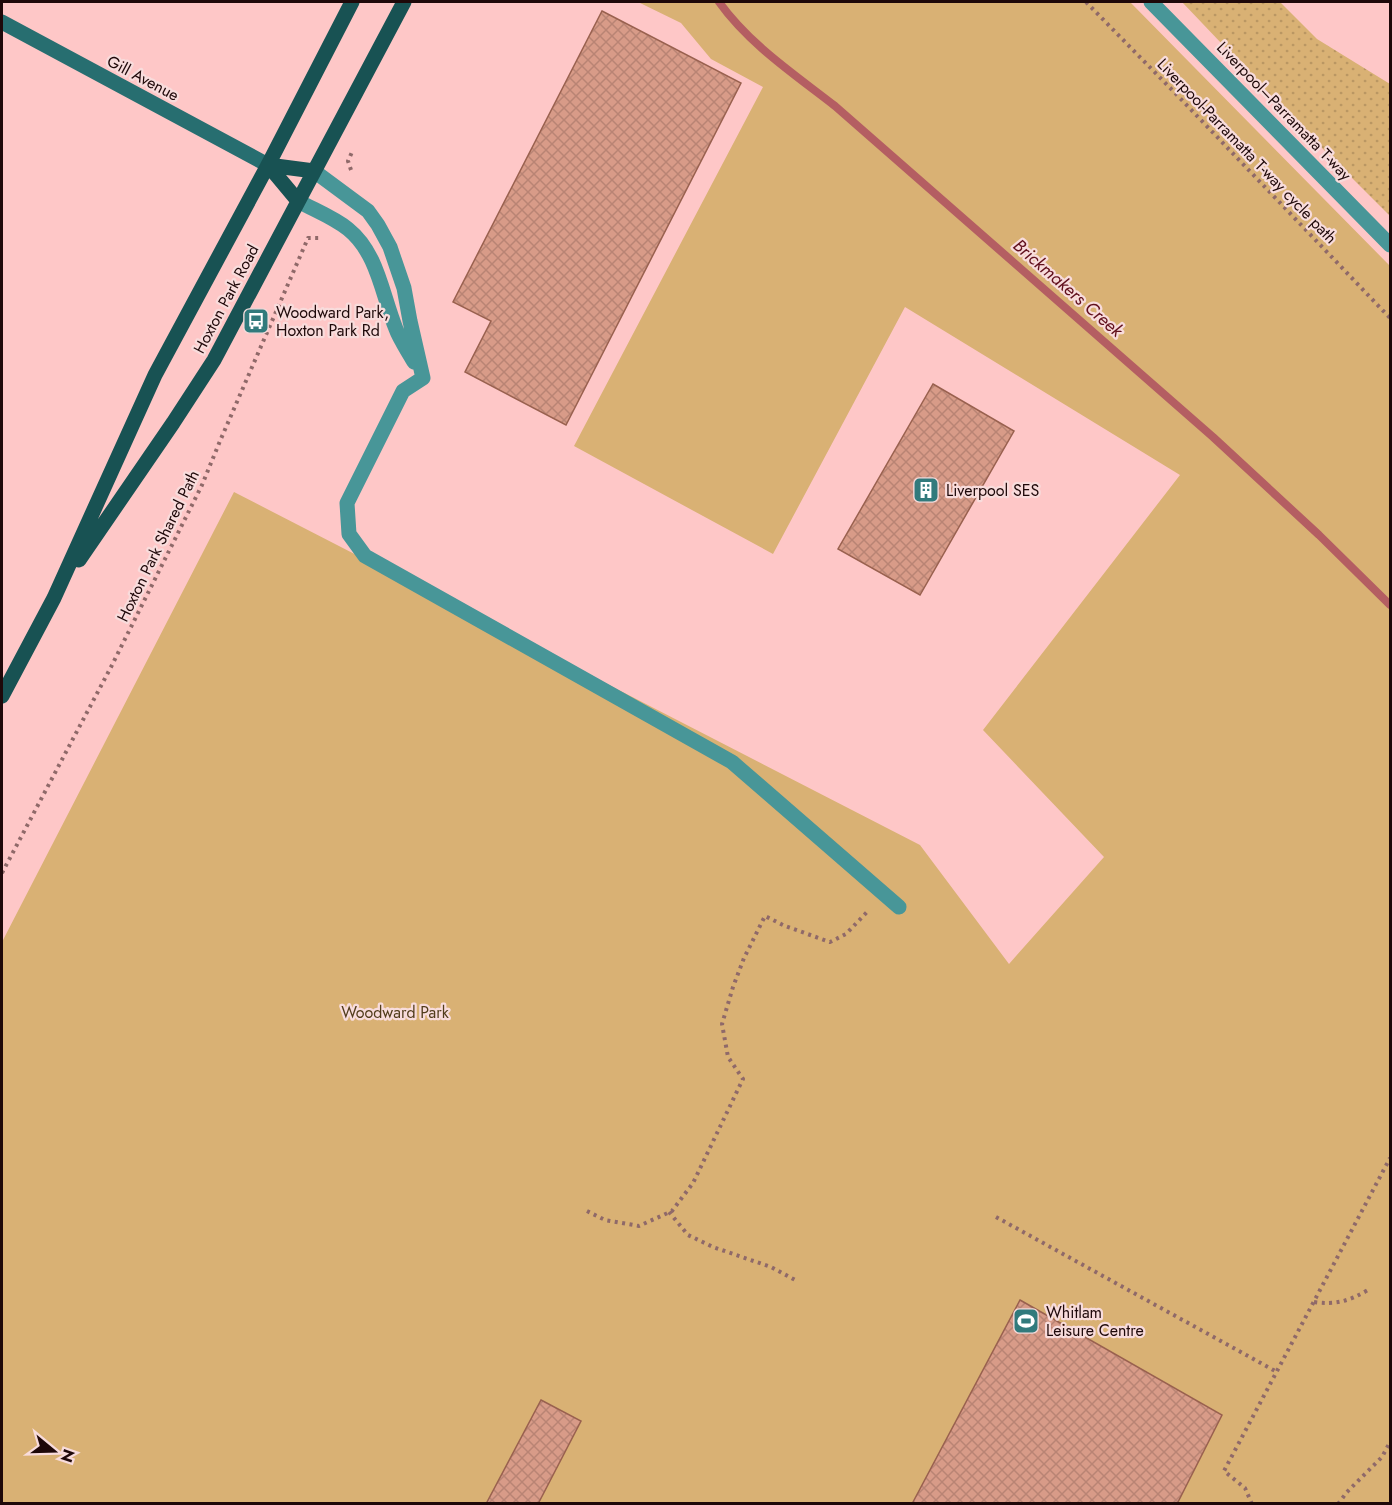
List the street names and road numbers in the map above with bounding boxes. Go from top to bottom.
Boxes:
street label: Liverpool–Parramatta T-way [1211,36,1357,186]
street label: Gill Avenue [103,49,183,107]
street label: Liverpool-Parramatta T-way cycle path [1152,53,1342,249]
street label: Hoxton Park Road [188,241,264,357]
street label: Hoxton Park Shared Path [111,466,205,626]

